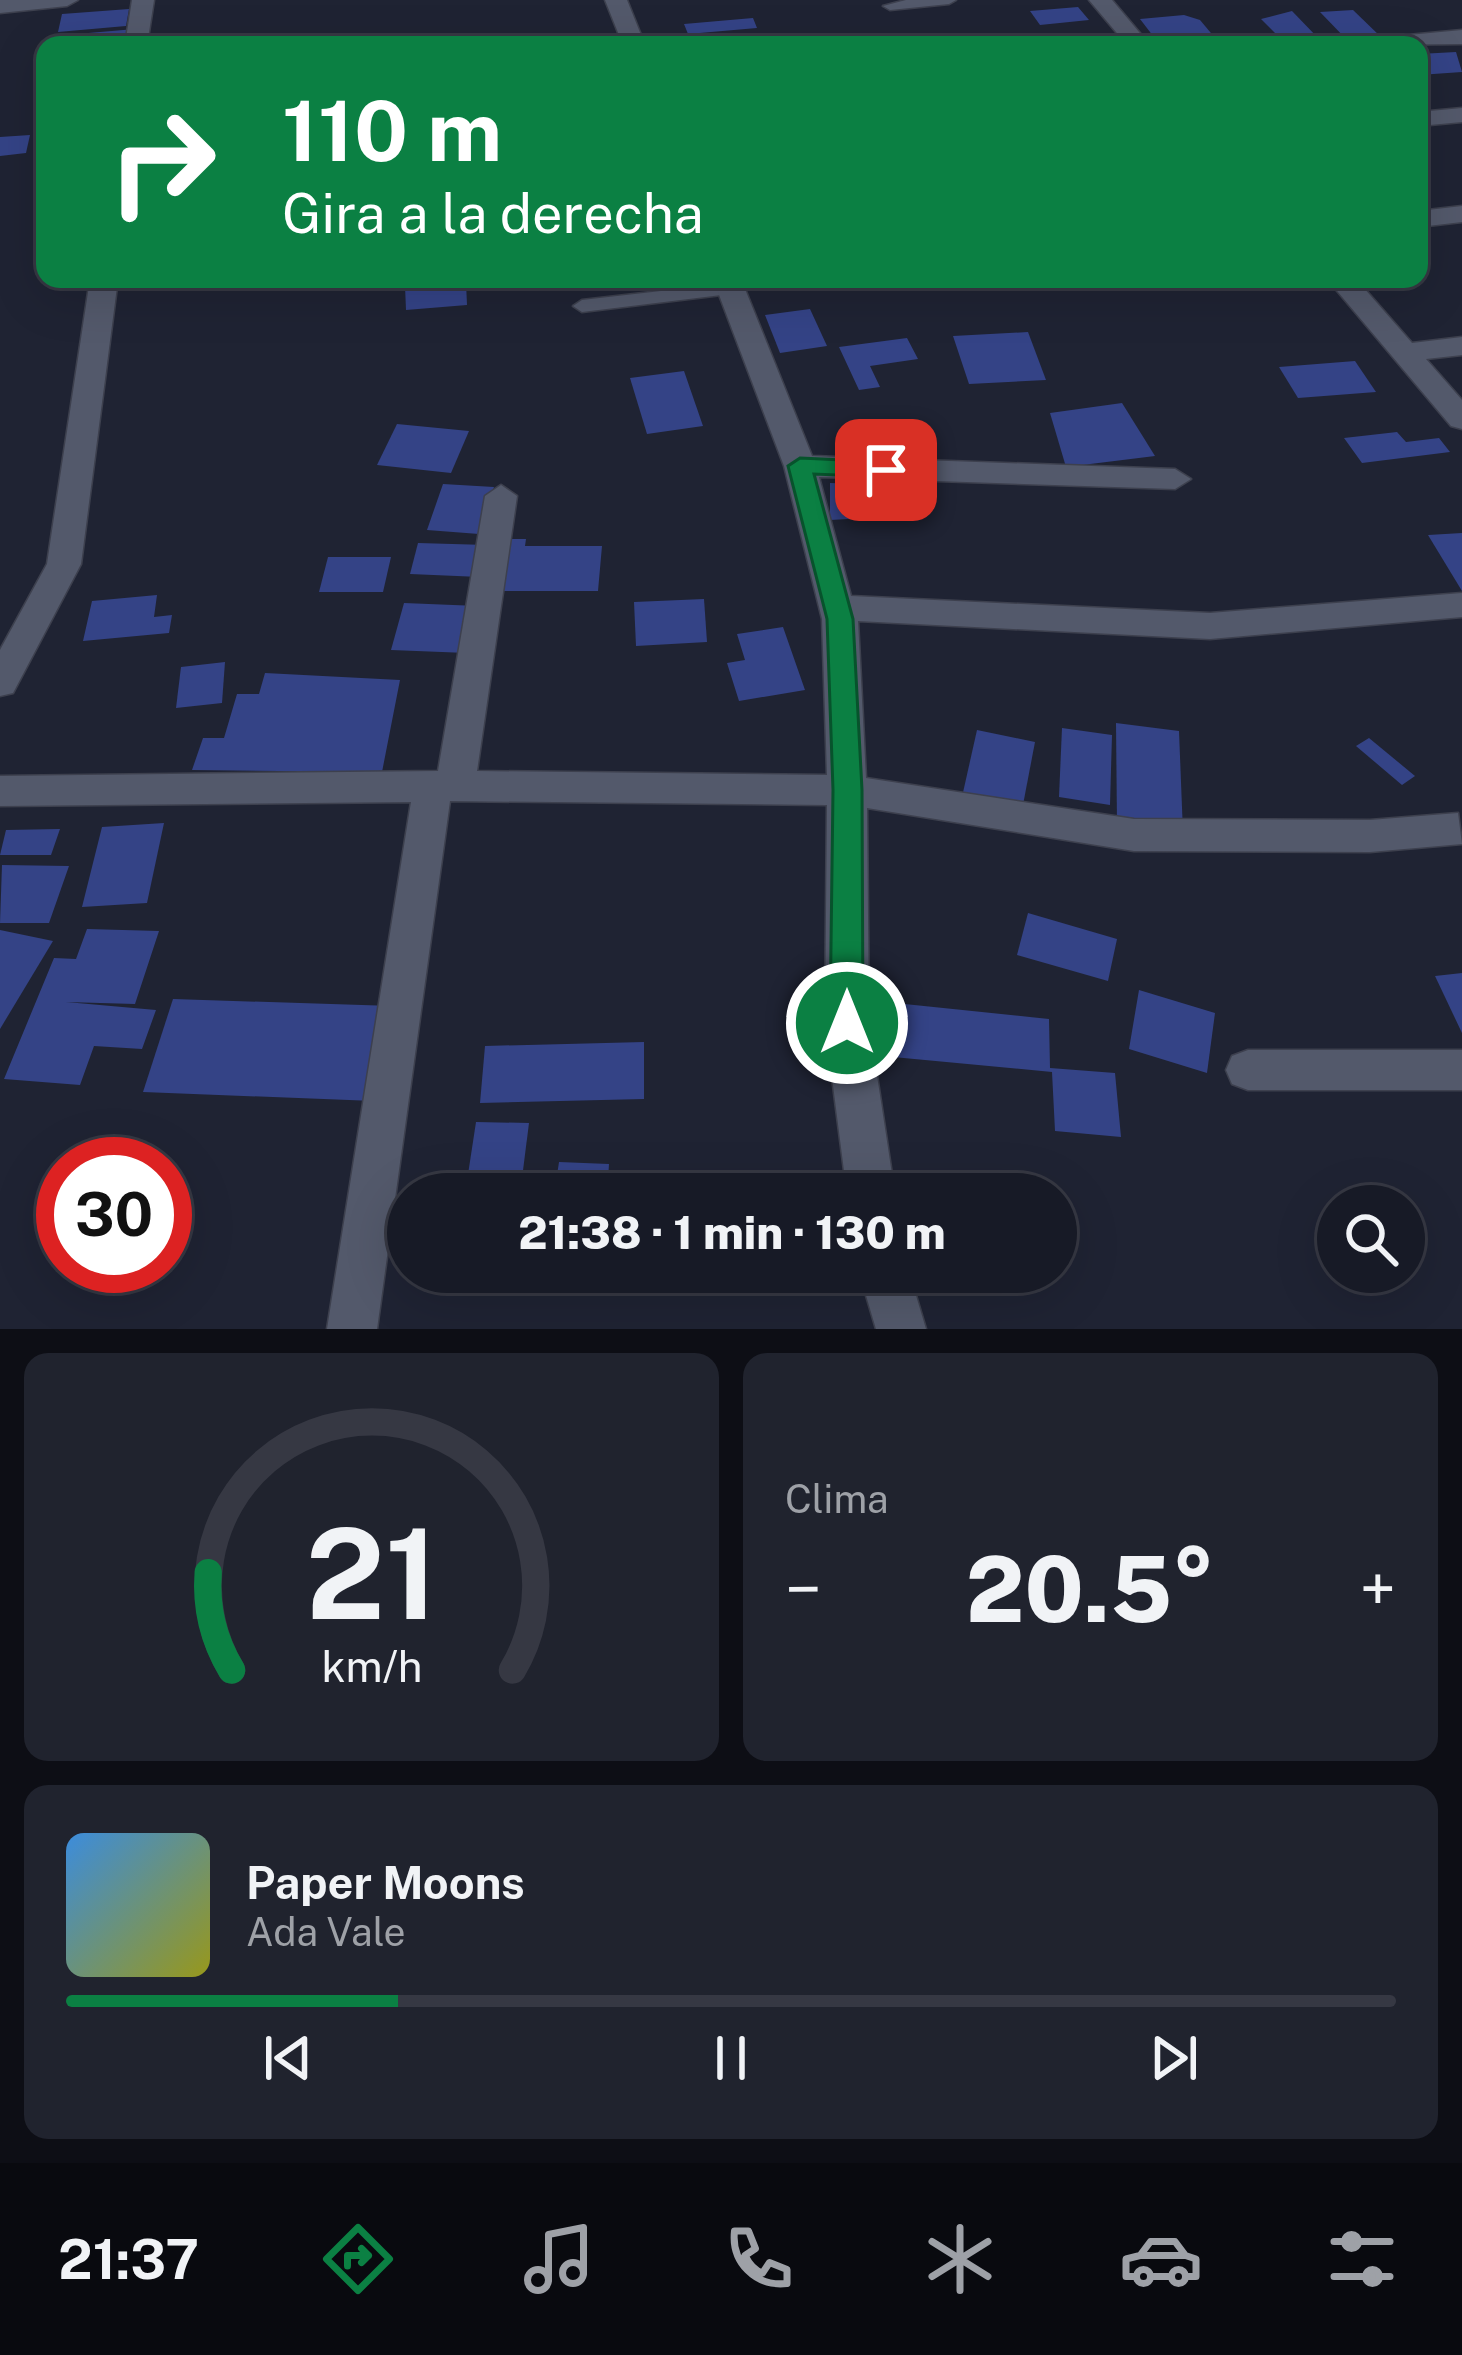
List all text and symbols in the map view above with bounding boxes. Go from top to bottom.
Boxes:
text: 110 m [282,81,502,180]
icon: right [84,84,240,240]
text: Gira a la derecha [282,182,704,245]
pin [835,419,937,521]
icon: arrive [853,437,919,503]
position arrow [784,960,910,1086]
speed limit sign: 30 [36,1137,192,1293]
map controls [1317,1185,1425,1293]
button: search [1317,1185,1425,1293]
text: 21:38 · 1 min · 130 m [518,1206,946,1259]
text: Clima [785,1476,889,1522]
text: 21 [305,1500,438,1647]
text: 20.5° [966,1536,1215,1642]
text: − [785,1550,822,1628]
text: + [1359,1550,1396,1628]
text: km/h [321,1641,422,1692]
text: Paper Moons [246,1856,525,1909]
text: Ada Vale [246,1909,406,1955]
icon: previous [255,2025,321,2091]
icon: pause [698,2025,764,2091]
icon: next [1141,2025,1207,2091]
icon: directions [316,2217,400,2301]
icon: music [517,2217,601,2301]
icon: phone [717,2217,801,2301]
icon: climate [918,2217,1002,2301]
icon: car [1119,2217,1203,2301]
icon: filters [1320,2217,1404,2301]
text: 21:37 [58,2228,199,2291]

